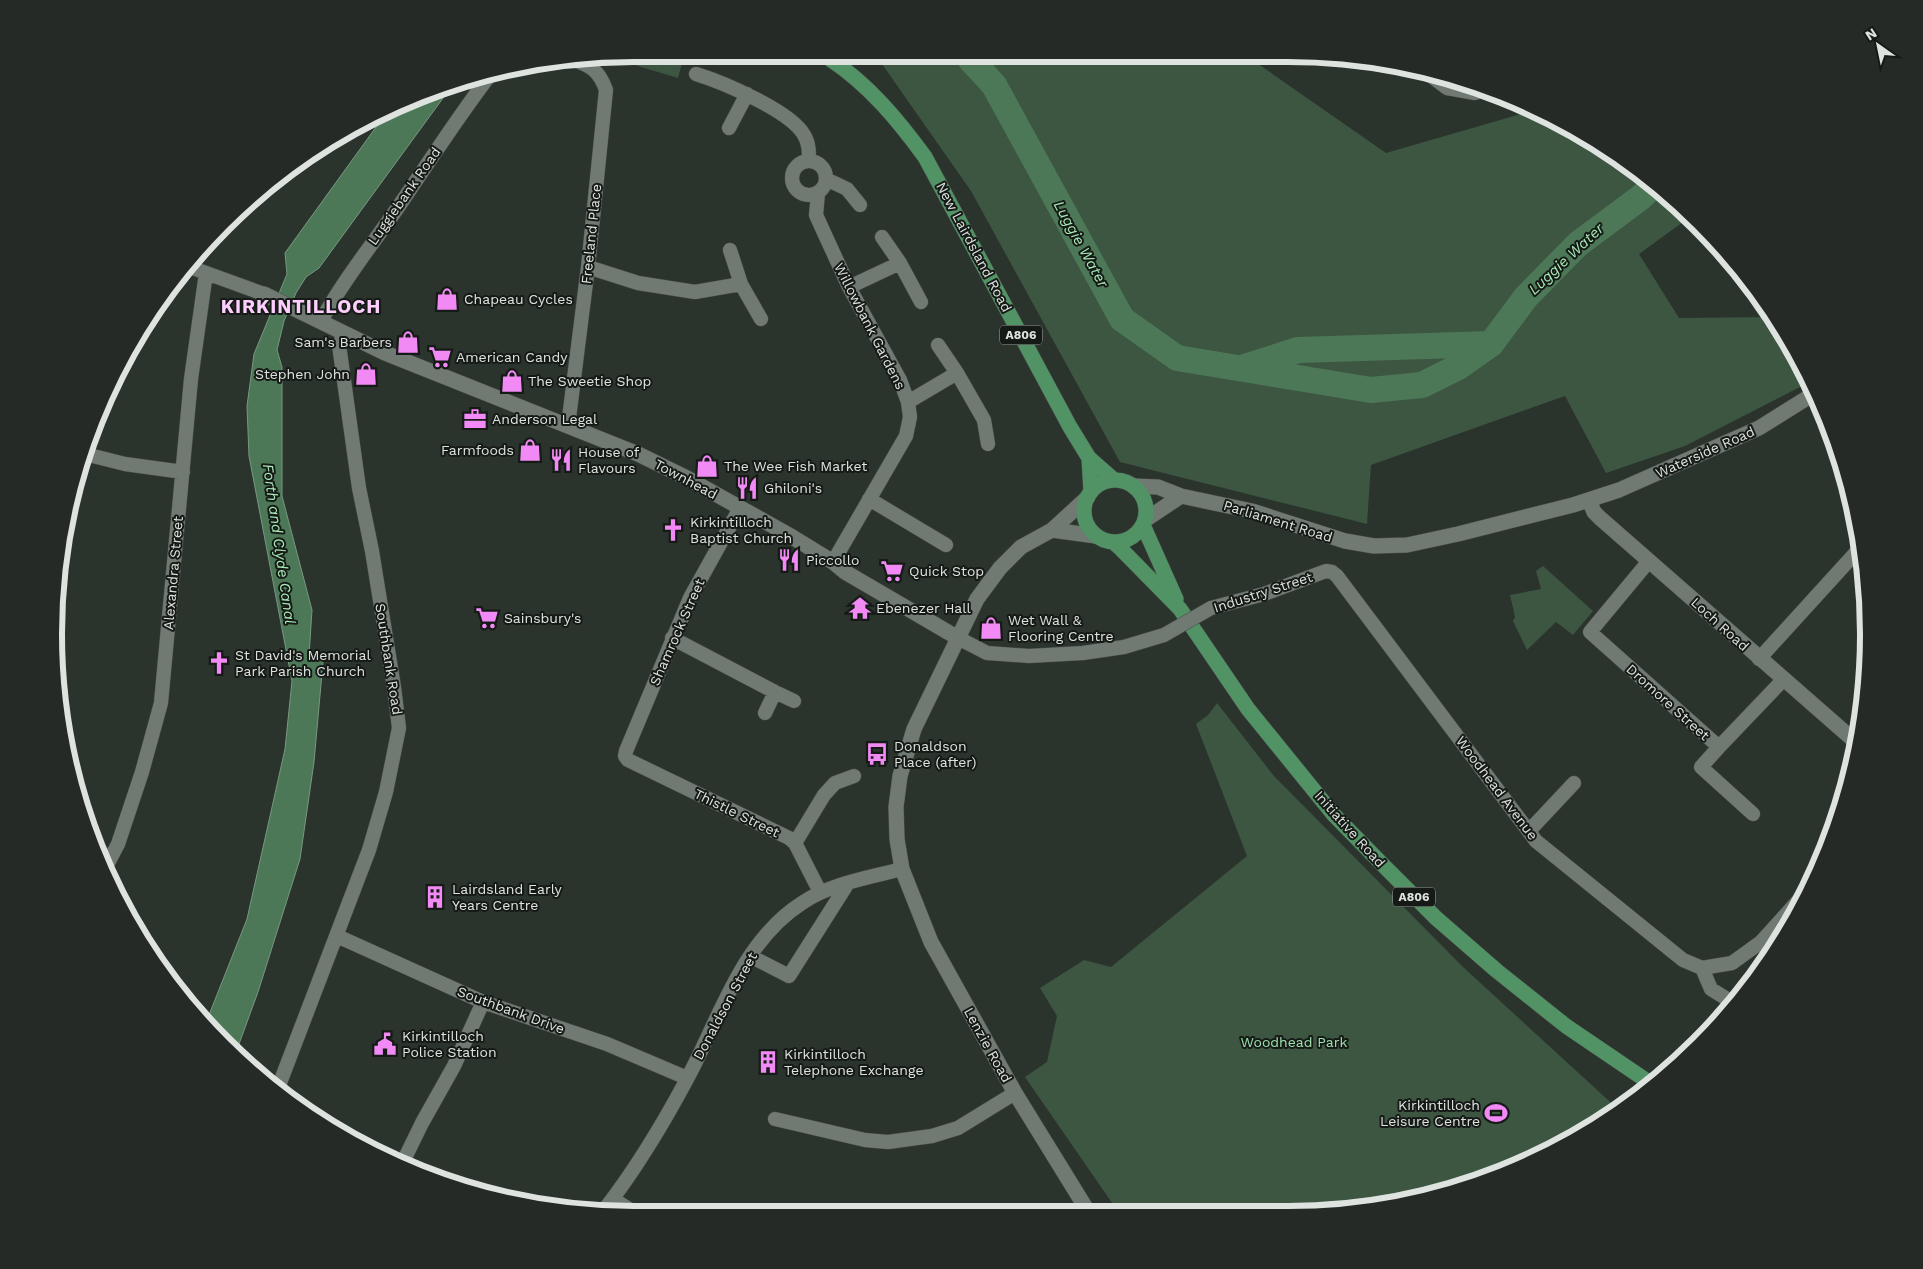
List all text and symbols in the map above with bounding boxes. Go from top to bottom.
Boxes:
north arrow [1853,20,1903,70]
text: N [1862,25,1880,44]
street label: Luggiebank Road [364,144,444,248]
street label: New Lairdsland Road [933,179,1015,315]
street label: Freeland Place [578,183,604,285]
water label: Luggie Water [1050,197,1113,292]
water label: Luggie Water [1525,219,1608,298]
street label: Willowbank Gardens [831,260,909,392]
shop icon: Chapeau Cycles [434,286,460,312]
place label: Chapeau Cycles [464,291,573,307]
district label: KIRKINTILLOCH [221,295,381,318]
road number: A806 [1000,326,1042,344]
shop icon: Sam's Barbers [395,329,421,355]
place label: Sam's Barbers [295,334,392,350]
supermarket icon: American Candy [427,344,453,370]
place label: American Candy [456,349,568,365]
shop icon: Stephen John [353,361,379,387]
place label: Stephen John [255,366,350,382]
shop icon: The Sweetie Shop [499,368,525,394]
place label: The Sweetie Shop [528,373,651,389]
office icon: Anderson Legal [462,406,488,432]
place label: Anderson Legal [492,411,598,427]
street label: Waterside Road [1653,423,1757,481]
shop icon: Farmfoods [517,437,543,463]
place label: Farmfoods [441,442,514,458]
place label: House of Flavours [578,444,640,476]
restaurant icon: House of Flavours [548,447,574,473]
shop icon: The Wee Fish Market [694,453,720,479]
street label: Townhead [652,456,720,502]
place label: The Wee Fish Market [724,458,867,474]
water label: Forth and Clyde Canal [259,463,299,626]
restaurant icon: Ghiloni's [734,475,760,501]
place label: Ghiloni's [764,480,822,496]
street label: Parliament Road [1222,497,1334,545]
place label: Kirkintilloch Baptist Church [690,514,792,546]
street label: Alexandra Street [160,515,186,631]
church icon: Kirkintilloch Baptist Church [660,517,686,543]
restaurant icon: Piccollo [776,547,802,573]
place label: Piccollo [806,552,859,568]
supermarket icon: Quick Stop [879,558,905,584]
place label: Quick Stop [909,563,984,579]
street label: Industry Street [1212,568,1315,616]
street label: Shamrock Street [646,576,708,688]
street label: Loch Road [1688,594,1752,654]
temple icon: Ebenezer Hall [847,595,873,621]
place label: Ebenezer Hall [876,600,972,616]
street label: Southbank Road [372,602,406,716]
supermarket icon: Sainsbury's [474,605,500,631]
place label: Sainsbury's [504,610,581,626]
place label: Wet Wall & Flooring Centre [1008,612,1114,644]
shop icon: Wet Wall & Flooring Centre [978,615,1004,641]
place label: St David's Memorial Park Parish Church [235,647,371,679]
church icon: St David's Memorial Park Parish Church [206,650,232,676]
street label: Dromore Street [1623,661,1713,744]
street label: Woodhead Avenue [1453,733,1541,843]
place label: Donaldson Place (after) [894,738,977,770]
bus stop icon: Donaldson Place (after) [864,741,890,767]
street label: Thistle Street [692,785,782,841]
street label: Initiative Road [1311,787,1389,871]
place label: Lairdsland Early Years Centre [452,881,563,913]
building icon: Lairdsland Early Years Centre [422,884,448,910]
road number: A806 [1393,888,1435,906]
street label: Donaldson Street [690,949,760,1063]
street label: Southbank Drive [455,983,567,1037]
street label: Lenzie Road [961,1005,1015,1085]
place label: Kirkintilloch Police Station [402,1028,497,1060]
public building icon: Kirkintilloch Police Station [372,1031,398,1057]
park label: Woodhead Park [1241,1034,1348,1050]
place label: Kirkintilloch Telephone Exchange [784,1046,923,1078]
building icon: Kirkintilloch Telephone Exchange [755,1049,781,1075]
place label: Kirkintilloch Leisure Centre [1380,1097,1480,1129]
sports icon: Kirkintilloch Leisure Centre [1483,1100,1509,1126]

